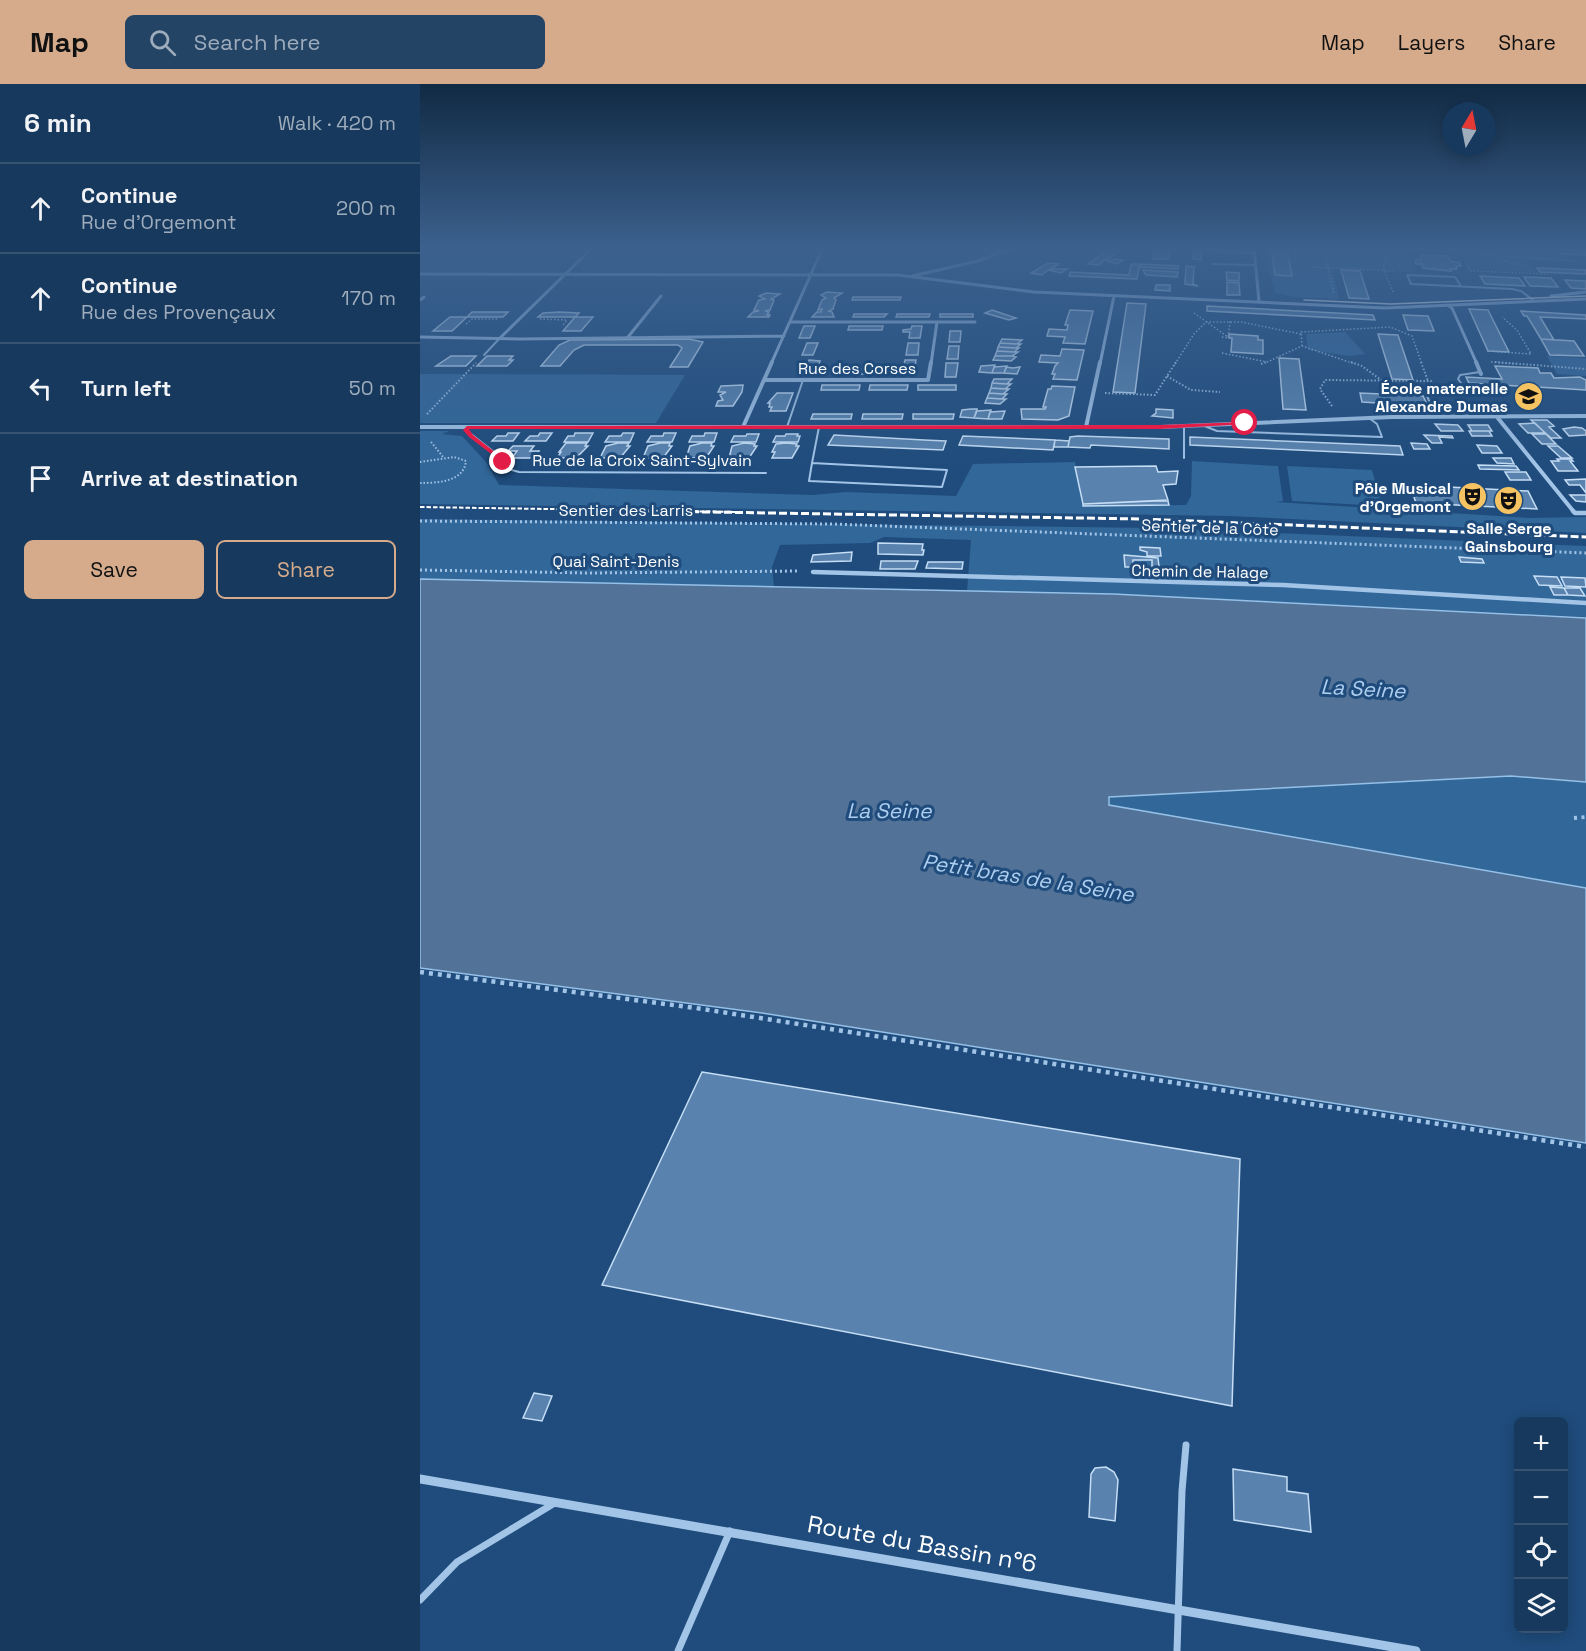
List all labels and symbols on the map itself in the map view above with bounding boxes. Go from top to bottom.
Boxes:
north arrow [1442,102,1496,156]
street label: Rue des Corses [798,358,916,379]
place label: École maternelle Alexandre Dumas [1375,378,1508,417]
school or university icon: École maternelle Alexandre Dumas [1513,381,1545,413]
route start [1231,409,1257,435]
route end [489,448,515,474]
street label: Rue de la Croix Saint-Sylvain [532,450,752,471]
place label: Pôle Musical d'Orgemont [1355,478,1451,517]
theatre icon: Pôle Musical d'Orgemont [1456,481,1488,513]
theatre icon: Salle Serge Gainsbourg [1493,484,1525,516]
street label: Sentier des Larris [559,500,693,521]
street label: Sentier de la Côte [1141,515,1279,540]
place label: Salle Serge Gainsbourg [1465,518,1553,557]
street label: Quai Saint-Denis [553,551,679,572]
street label: Chemin de Halage [1131,560,1269,583]
water label: La Seine [1320,673,1408,704]
water label: La Seine [847,797,933,824]
water label: Petit bras de la Seine [921,847,1137,908]
street label: Route du Bassin n°6 [805,1508,1039,1579]

